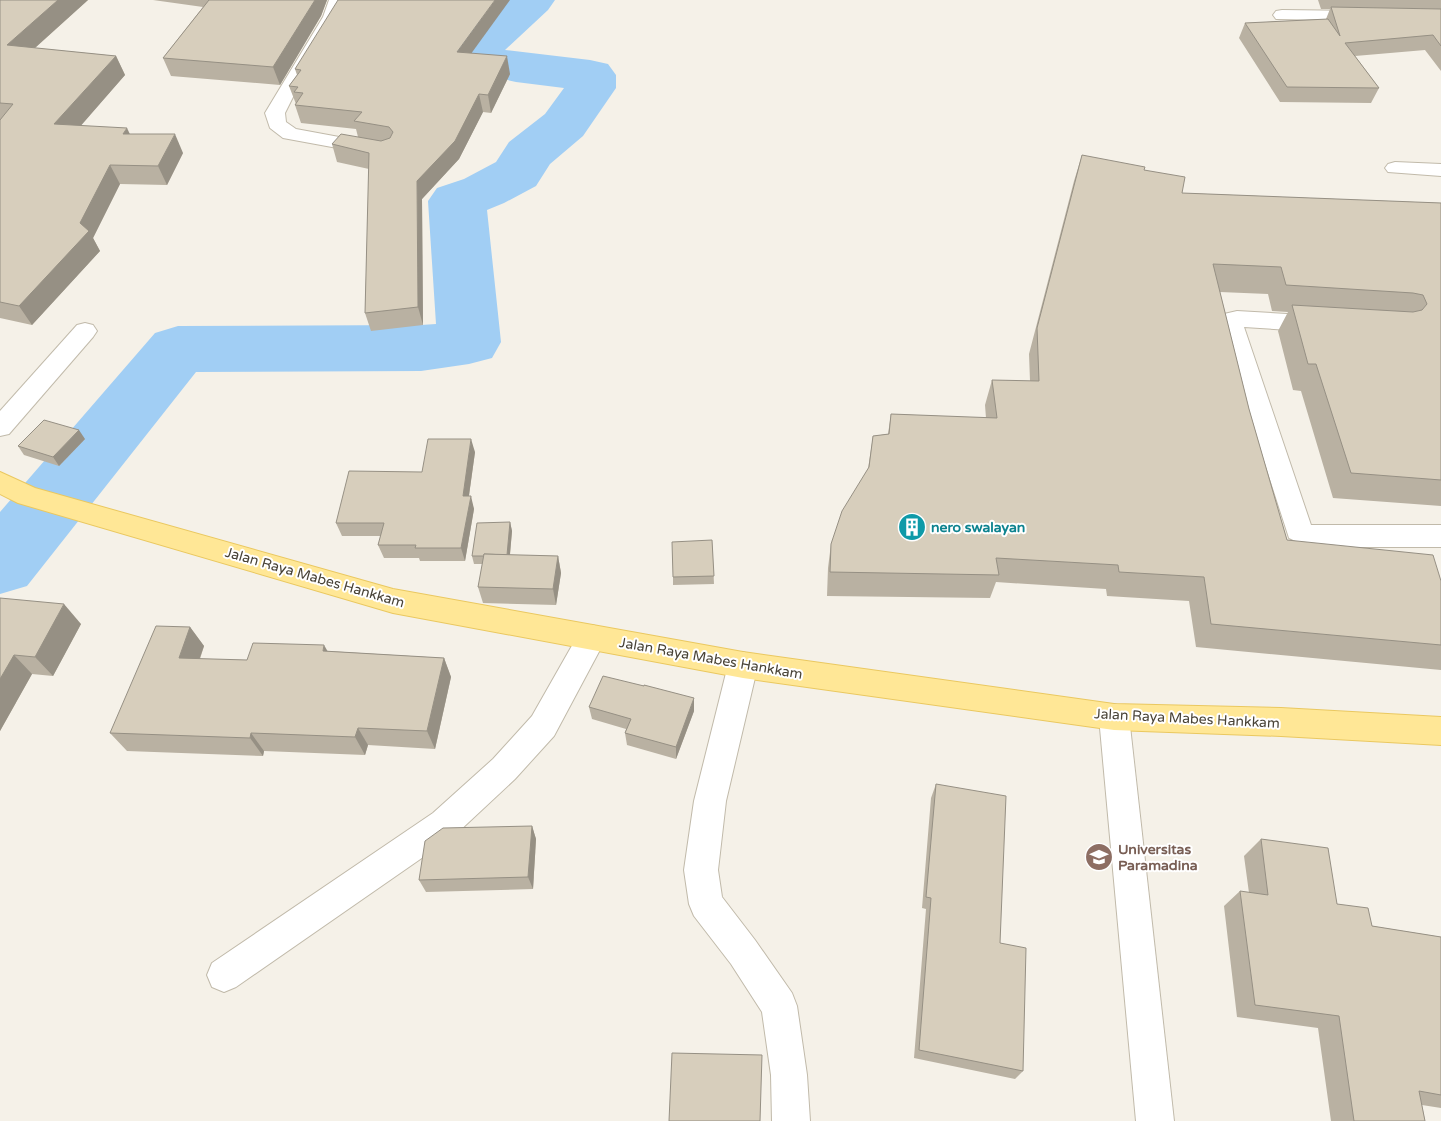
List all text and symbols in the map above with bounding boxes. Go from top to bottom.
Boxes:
building icon: nero swalayan [897,512,927,542]
place label: nero swalayan [931,519,1025,536]
street label: Jalan Raya Mabes Hankkam [223,544,407,611]
street label: Jalan Raya Mabes Hankkam [618,634,804,683]
street label: Jalan Raya Mabes Hankkam [1094,705,1280,732]
place label: Universitas Paramadina [1118,841,1198,874]
school or university icon: Universitas Paramadina [1084,842,1114,872]

